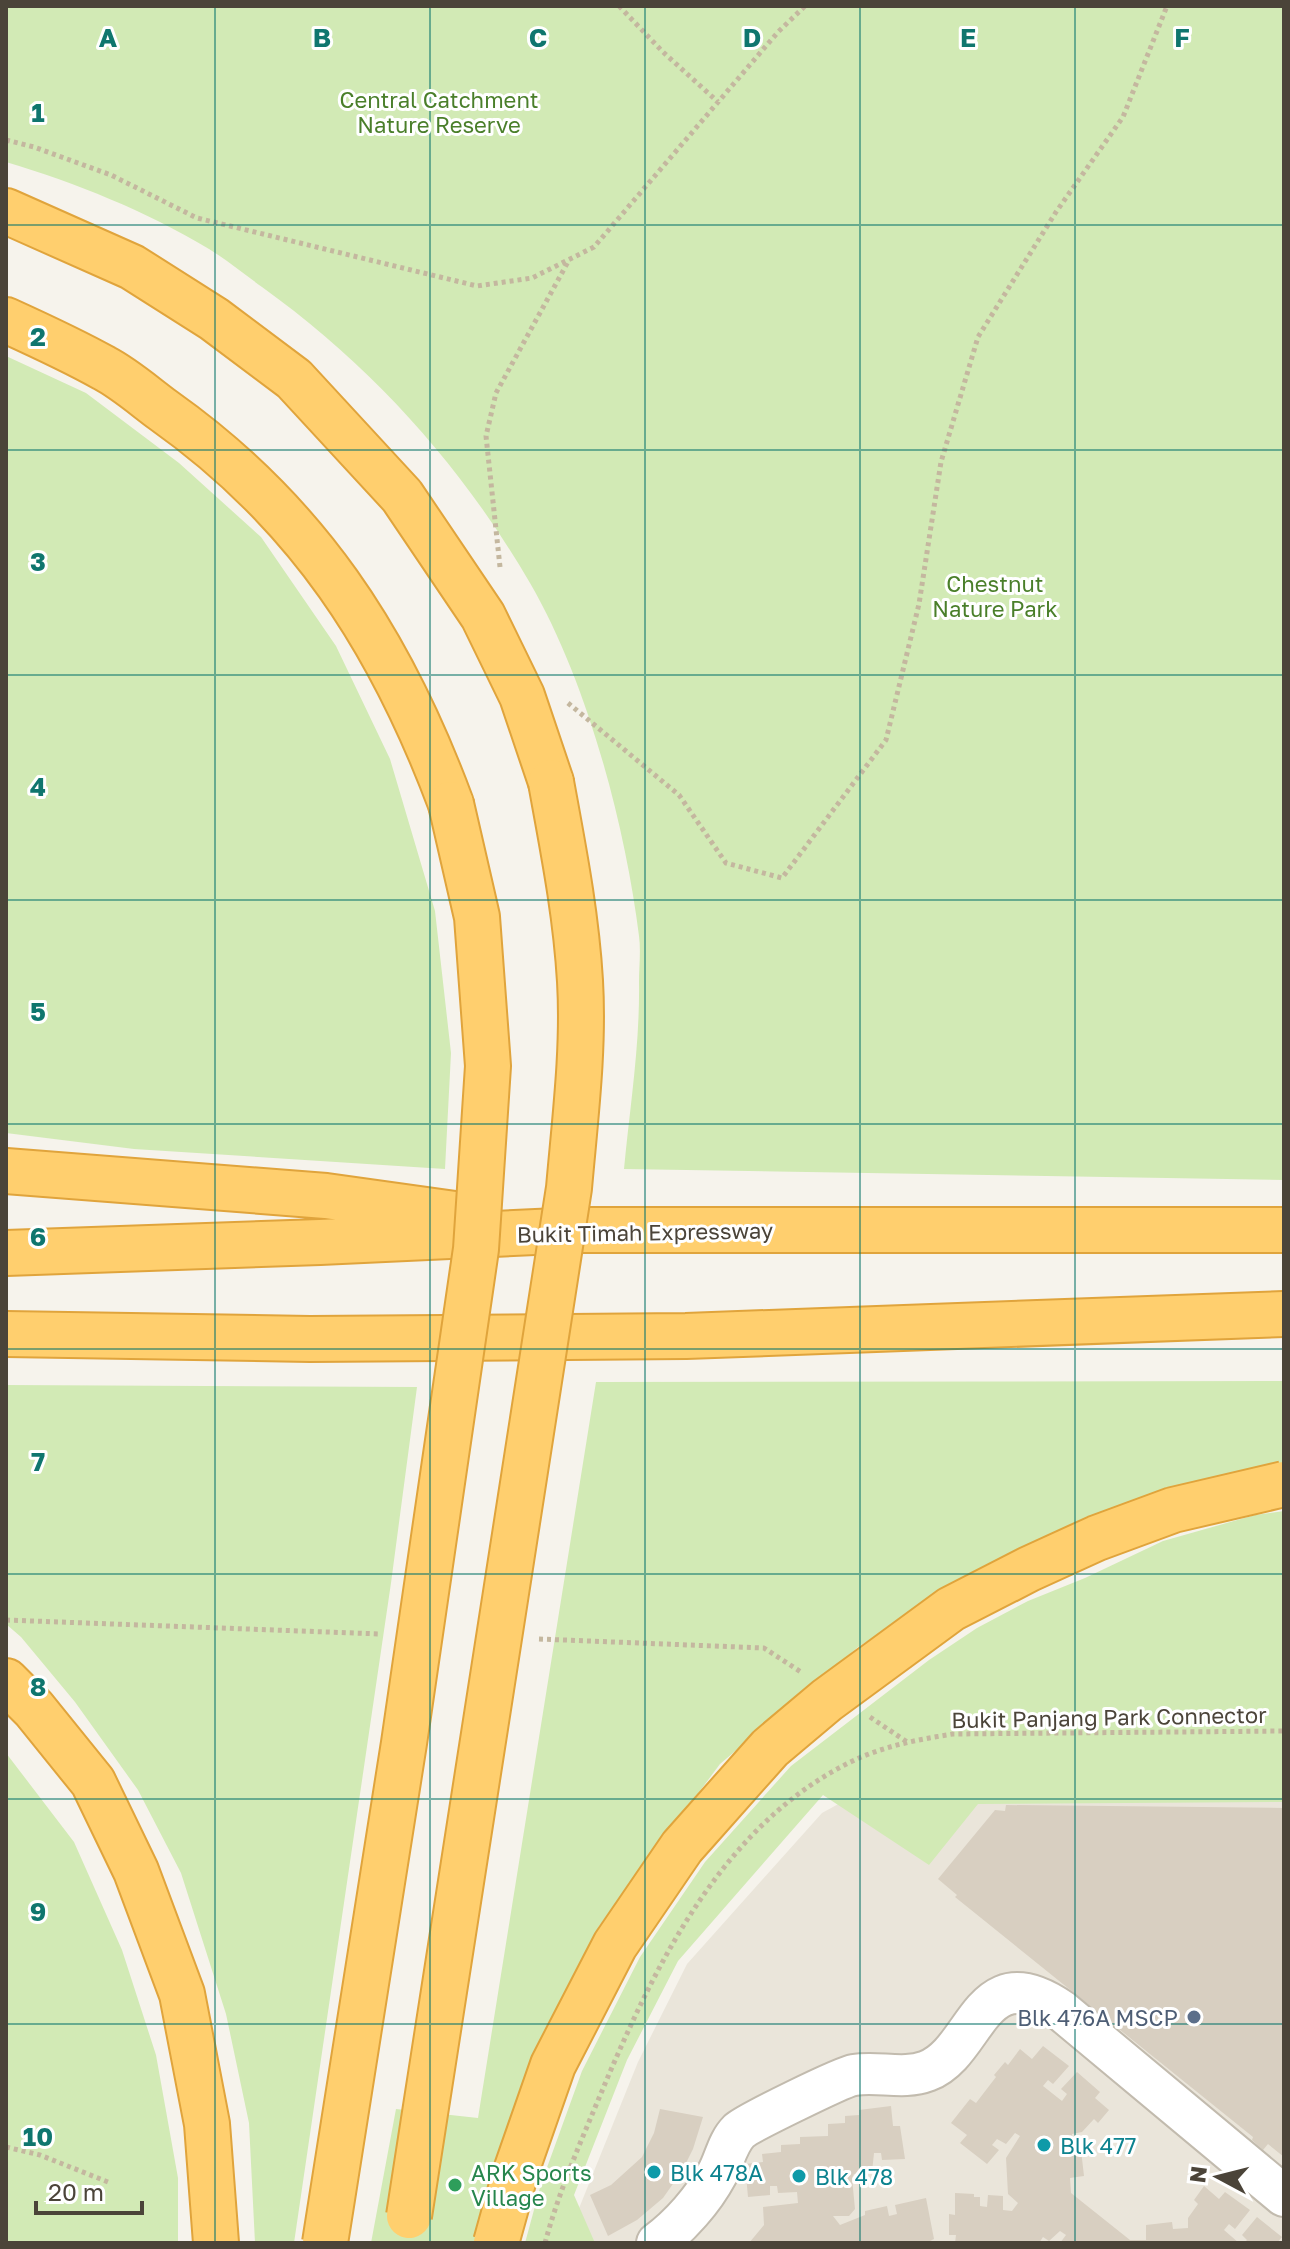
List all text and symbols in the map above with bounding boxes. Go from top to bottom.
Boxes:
text: A [99,22,118,53]
text: B [313,22,331,53]
text: C [529,22,547,53]
text: D [743,22,761,53]
text: E [960,22,976,53]
text: F [1174,22,1190,53]
park label: Central Catchment Nature Reserve [340,86,539,138]
text: 1 [31,97,45,128]
text: 2 [30,321,46,352]
text: 3 [30,546,46,577]
park label: Chestnut Nature Park [932,570,1058,622]
text: 4 [30,771,46,802]
text: 5 [30,996,46,1027]
street label: Bukit Timah Expressway [517,1216,773,1248]
text: 6 [30,1221,46,1252]
text: 7 [31,1446,45,1477]
text: 8 [30,1671,46,1702]
street label: Bukit Panjang Park Connector [951,1701,1267,1733]
text: 9 [30,1896,46,1927]
place label: Blk 476A MSCP [1017,2004,1178,2031]
marker: Blk 476A MSCP [1185,2008,1203,2026]
text: 10 [23,2121,53,2152]
place label: Blk 477 [1060,2132,1136,2159]
marker: Blk 477 [1035,2136,1053,2154]
north arrow [1178,2137,1258,2217]
place label: ARK Sports Village [471,2159,592,2211]
place label: Blk 478A [670,2159,763,2186]
marker: Blk 478A [645,2163,663,2181]
place label: Blk 478 [815,2163,893,2190]
scale bar [36,2165,142,2215]
text: N [1183,2165,1212,2184]
marker: Blk 478 [790,2167,808,2185]
marker: ARK Sports Village [446,2176,464,2194]
text: 20 m [48,2177,104,2206]

